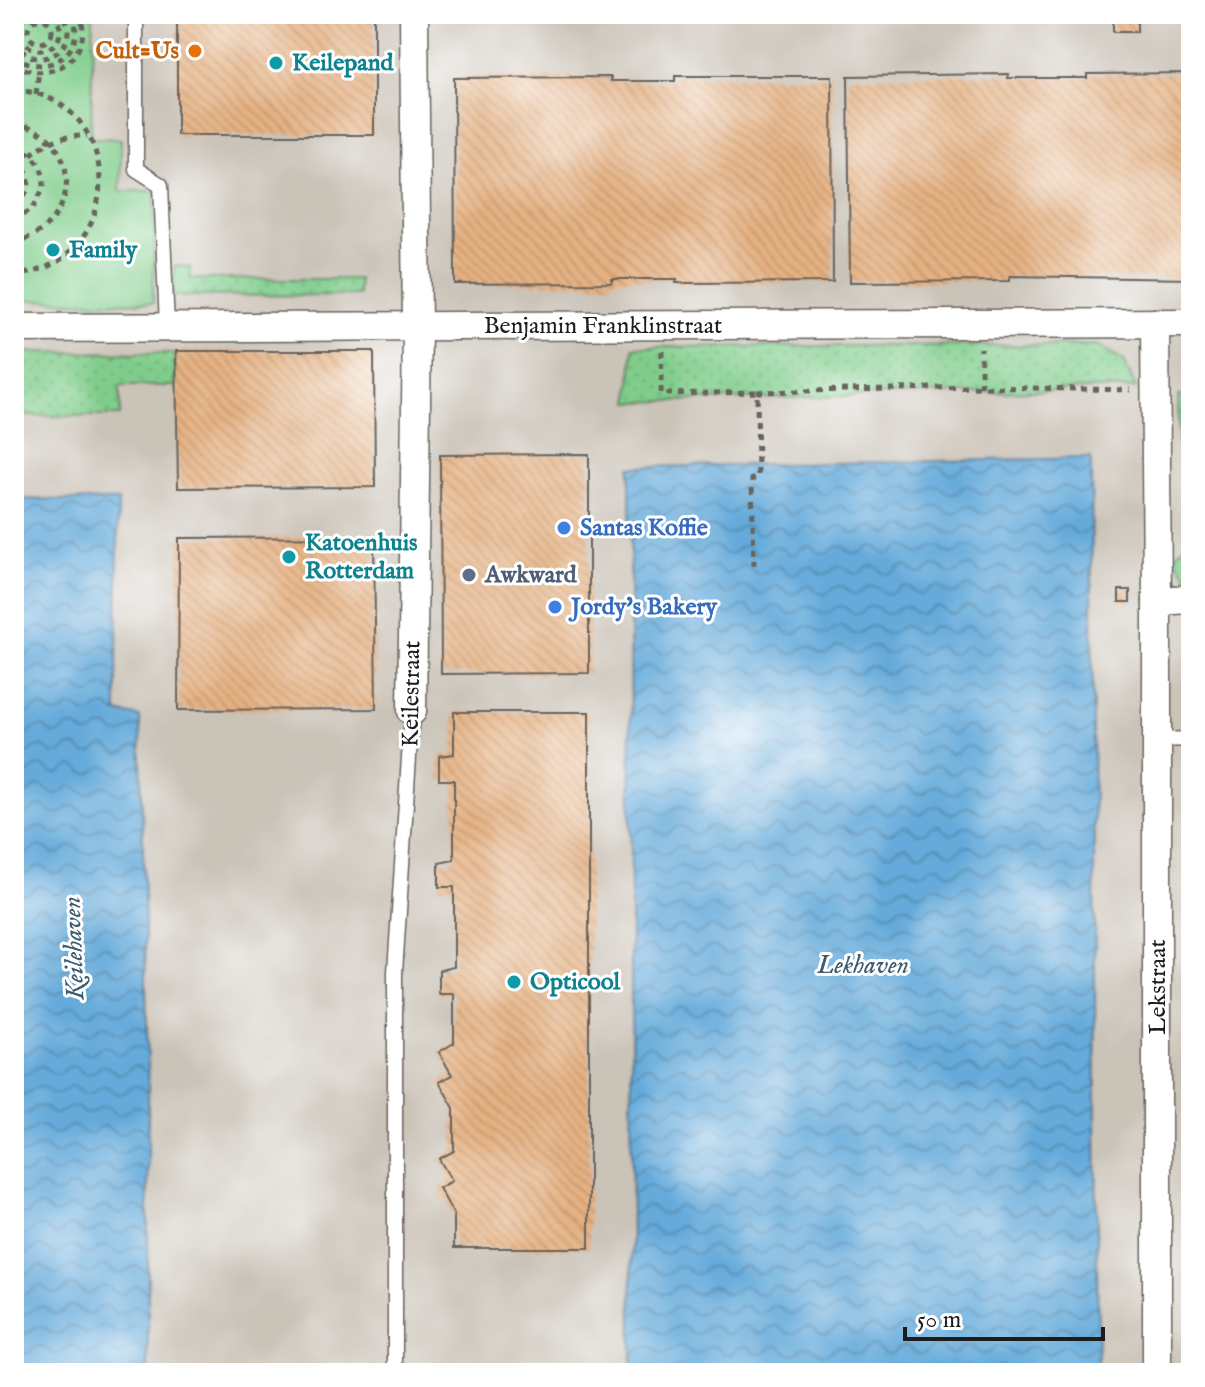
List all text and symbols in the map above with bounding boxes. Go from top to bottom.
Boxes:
place label: Cult=Us [95,36,180,67]
marker: Cult=Us [186,42,204,60]
place label: Keilepand [292,48,394,79]
marker: Keilepand [267,54,285,72]
place label: Family [69,235,138,266]
marker: Family [44,241,62,259]
street label: Benjamin Franklinstraat [484,311,722,342]
place label: Santas Koffie [580,513,708,544]
marker: Santas Koffie [555,519,573,537]
place label: Katoenhuis Rotterdam [305,528,418,587]
marker: Katoenhuis Rotterdam [280,548,298,566]
place label: Awkward [484,560,578,591]
marker: Awkward [460,566,478,584]
place label: Jordy's Bakery [568,592,718,623]
marker: Jordy's Bakery [546,598,564,616]
street label: Keilestraat [396,640,428,748]
water label: Keilehaven [56,896,92,1001]
street label: Lekstraat [1143,939,1174,1035]
water label: Lekhaven [816,949,909,982]
place label: Opticool [530,967,621,998]
marker: Opticool [505,973,523,991]
scale bar [905,1291,1103,1341]
text: 50 m [917,1305,961,1336]

